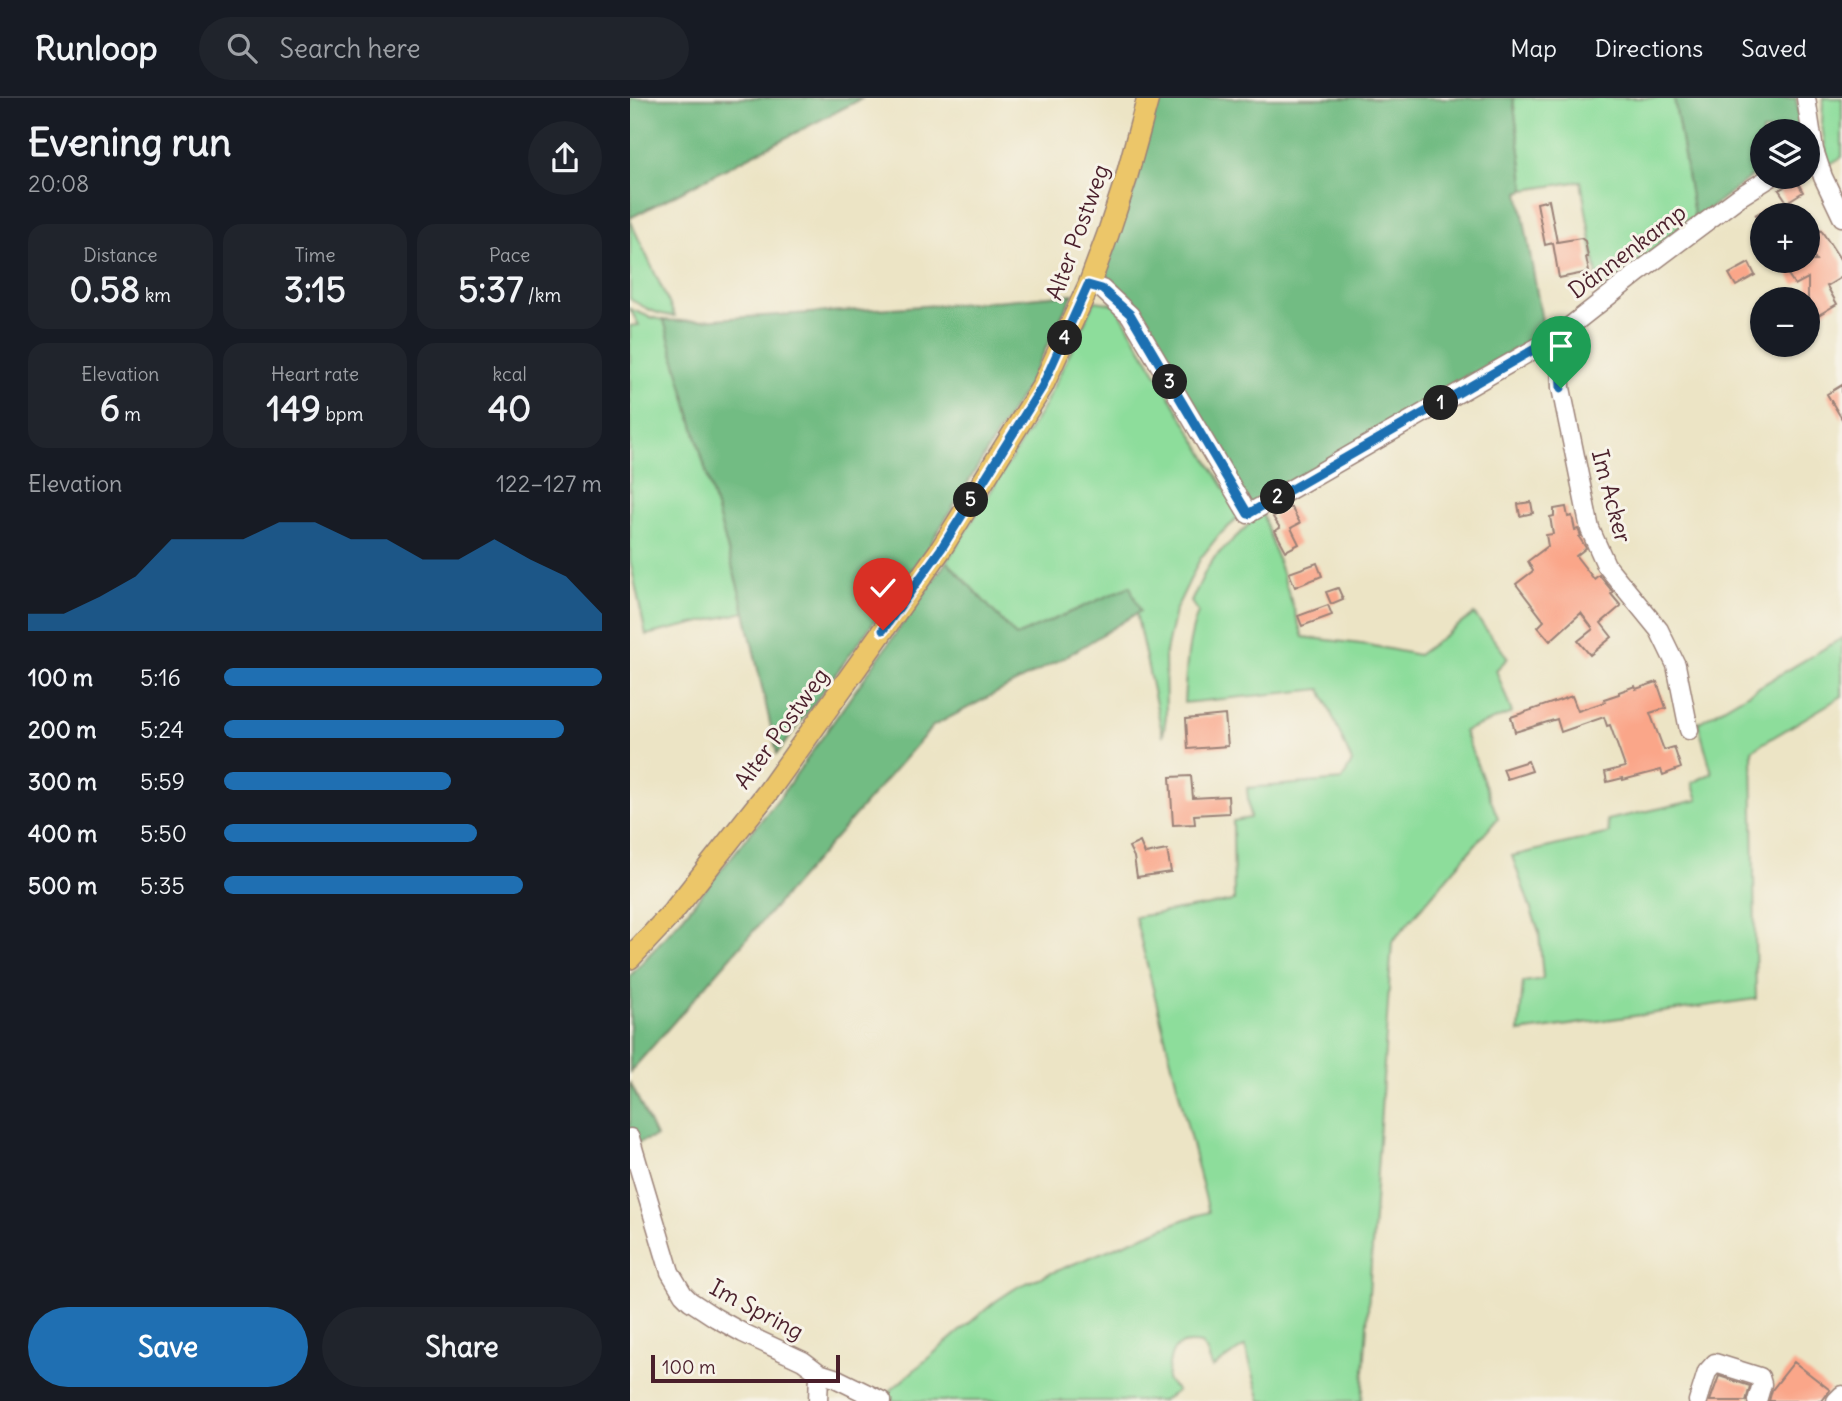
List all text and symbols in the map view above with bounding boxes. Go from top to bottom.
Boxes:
search box [199,17,689,80]
text: Runloop [35,27,157,69]
icon: search [223,29,261,67]
text: Search here [279,32,420,65]
text: Map [1510,33,1557,63]
text: Directions [1595,33,1703,63]
text: Saved [1741,33,1807,63]
text: Evening run [28,119,231,166]
map controls [1750,119,1820,357]
button: layers [1750,119,1820,189]
button: share [528,121,602,195]
street label: Alter Postweg [1039,160,1115,304]
text: 20:08 [28,169,89,198]
street label: Dännenkamp [1562,197,1692,305]
button: + [1750,203,1820,273]
text: Distance [83,243,157,267]
text: Time [294,243,336,267]
text: Pace [489,243,530,267]
text: 0.58 [70,267,140,311]
text: 3:15 [284,267,346,311]
text: 5:37 [458,267,523,311]
text: km [140,283,171,307]
text: /km [523,283,561,307]
button: − [1750,287,1820,357]
pin [1531,316,1591,388]
pin: 4 [1048,320,1082,356]
text: 4 [1059,325,1070,349]
icon: arrive [1542,327,1580,365]
text: Elevation [81,362,159,386]
text: Heart rate [271,362,359,386]
text: kcal [493,362,527,386]
pin: 3 [1152,364,1188,400]
text: 3 [1164,369,1175,393]
text: 6 [100,386,120,430]
text: 149 [267,386,321,430]
text: 40 [488,386,531,430]
pin: 1 [1424,386,1458,420]
text: 1 [1437,390,1444,414]
text: m [120,402,141,426]
text: bpm [321,402,363,426]
street label: Im Acker [1586,446,1638,546]
text: Elevation [28,469,122,498]
text: 122–127 m [496,469,602,498]
pin: 2 [1260,480,1296,514]
pin: 5 [954,482,988,518]
text: 2 [1272,484,1283,508]
text: 5 [965,487,976,511]
pin [853,558,913,630]
icon: check [864,569,902,607]
street label: Alter Postweg [727,662,835,794]
text: 100 m [28,663,93,692]
text: 5:16 [140,663,181,692]
text: 200 m [28,715,97,744]
text: 5:24 [140,715,184,744]
text: 300 m [28,767,97,796]
text: 5:59 [140,767,185,796]
text: 400 m [28,819,97,848]
text: 5:50 [140,819,187,848]
text: 500 m [28,871,97,900]
text: 5:35 [140,871,185,900]
street label: Im Spring [705,1272,809,1346]
button: Save [28,1307,308,1387]
button: Share [322,1307,602,1387]
scale bar [651,1352,840,1384]
text: 100 m [662,1355,716,1379]

